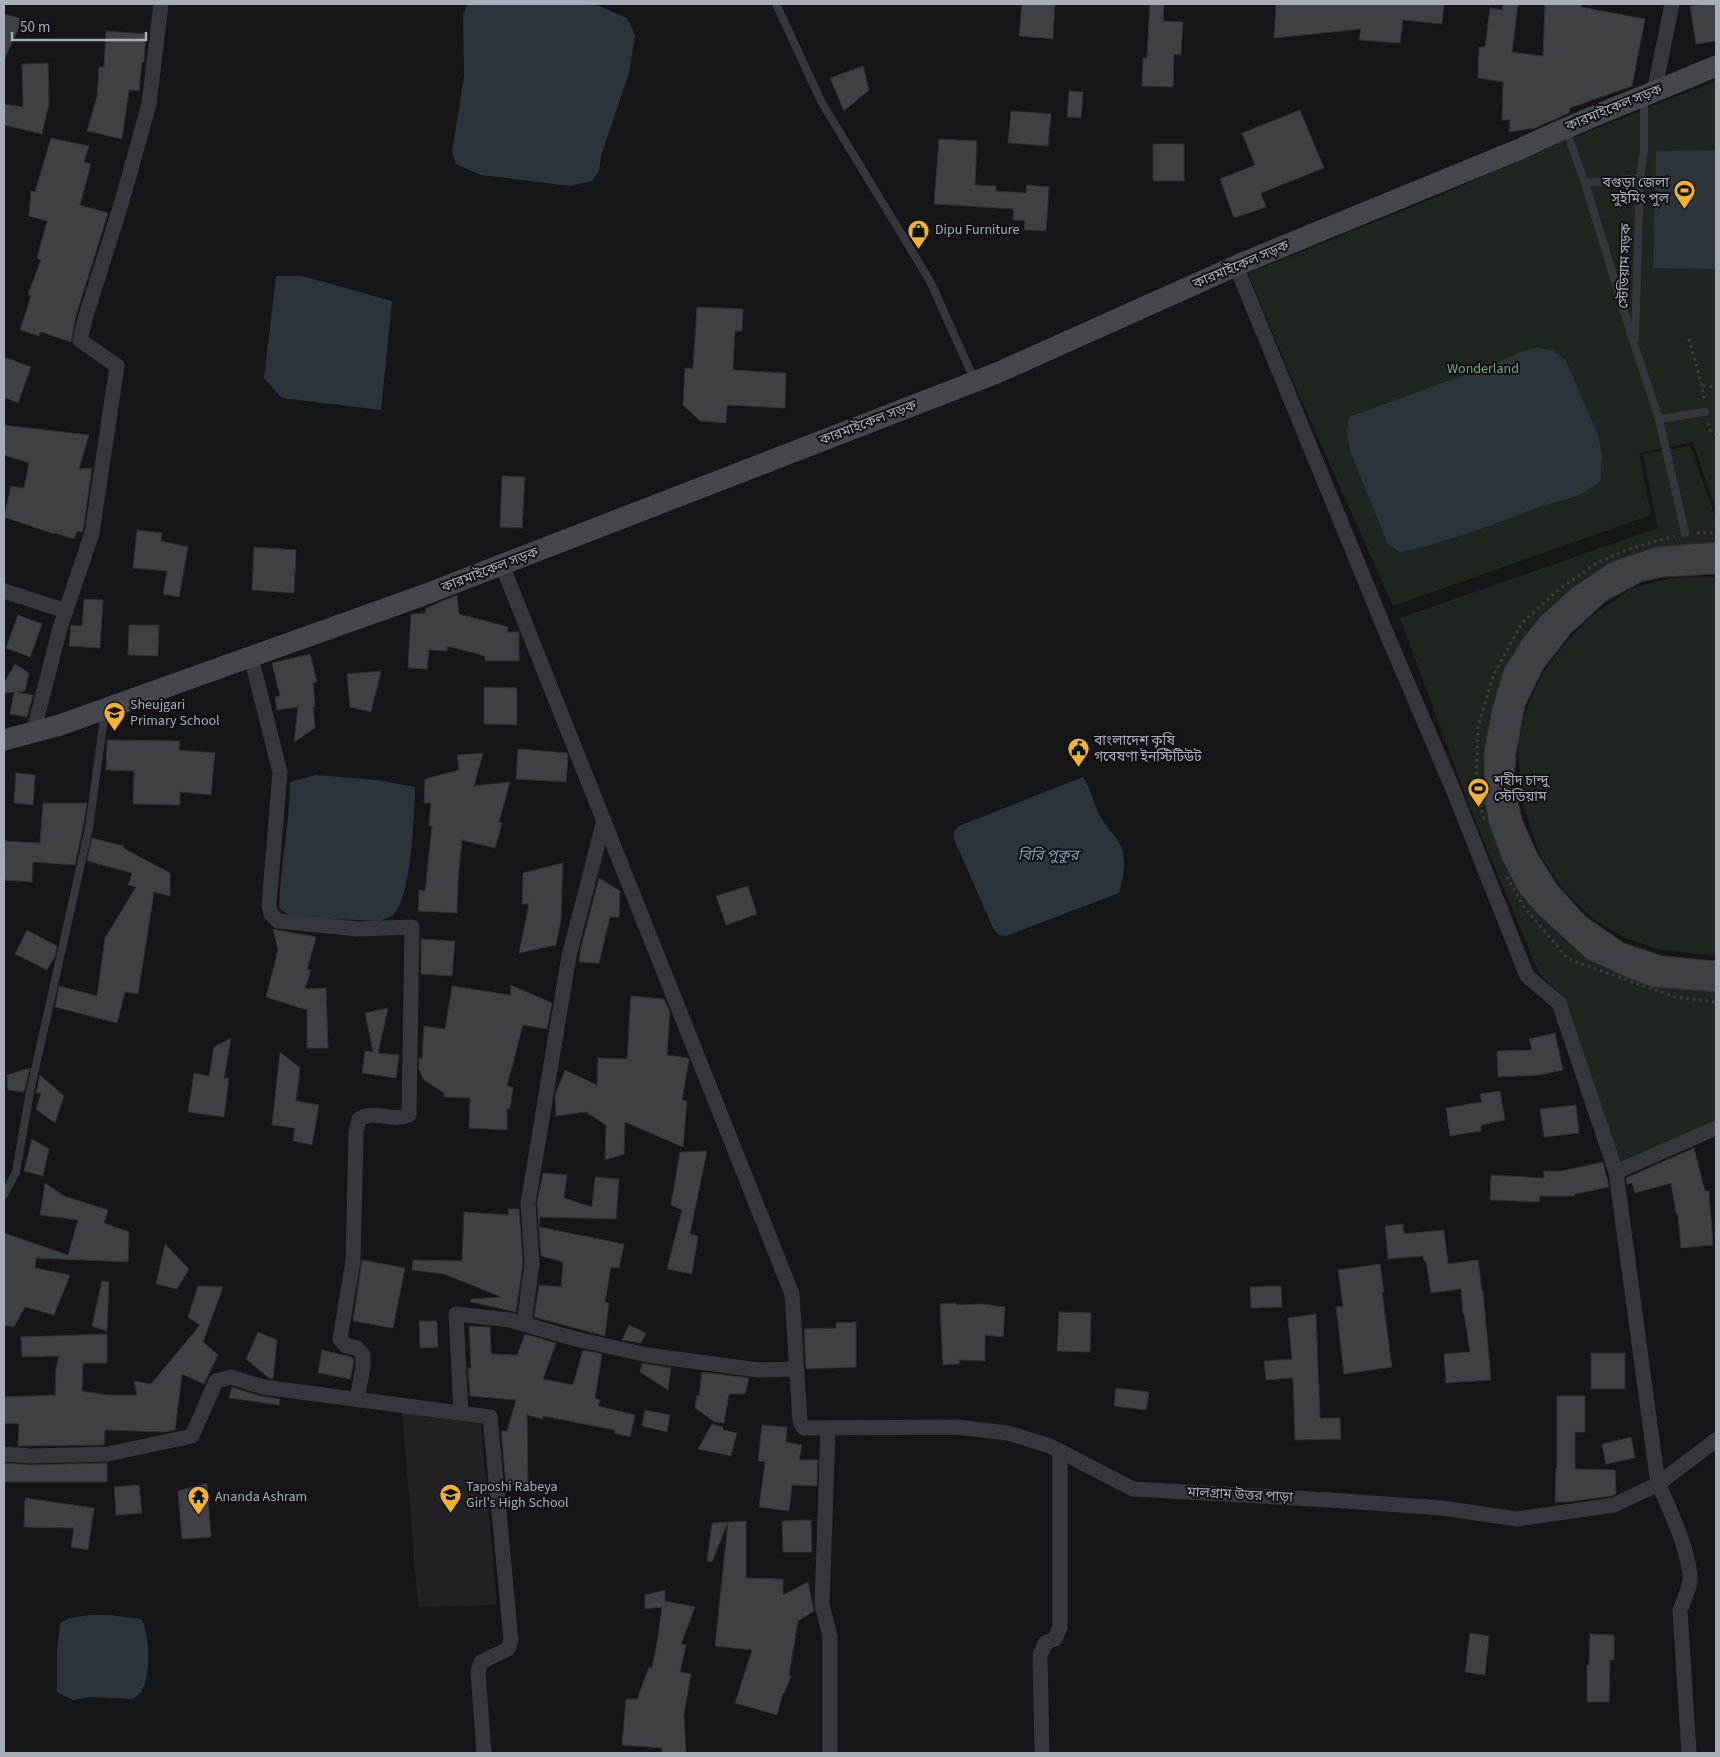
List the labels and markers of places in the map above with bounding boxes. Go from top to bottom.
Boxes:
place label: বগুড়া জেলা সুইমিং পুল [1601,173,1670,209]
sports icon: বগুড়া জেলা সুইমিং পুল [1673,179,1697,210]
shop icon: Dipu Furniture [907,218,931,249]
place label: Dipu Furniture [935,220,1020,240]
place label: Sheujgari Primary School [130,695,220,731]
school or university icon: Sheujgari Primary School [102,701,126,732]
place label: বাংলাদেশ কৃষি গবেষণা ইনস্টিটিউট [1093,731,1202,767]
public building icon: বাংলাদেশ কৃষি গবেষণা ইনস্টিটিউট [1066,737,1090,768]
place label: শহীদ চান্দু স্টেডিয়াম [1493,771,1551,807]
sports icon: শহীদ চান্দু স্টেডিয়াম [1466,777,1490,808]
place label: Taposhi Rabeya Girl's High School [466,1477,569,1513]
school or university icon: Taposhi Rabeya Girl's High School [438,1483,462,1514]
temple icon: Ananda Ashram [187,1485,211,1516]
place label: Ananda Ashram [215,1487,307,1507]

